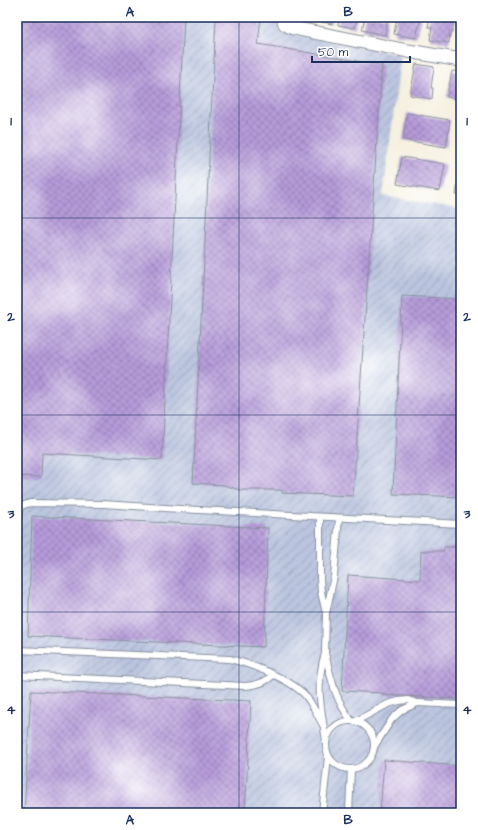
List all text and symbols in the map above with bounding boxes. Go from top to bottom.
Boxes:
text: A [126,3,135,21]
text: B [343,3,353,21]
scale bar [312,38,410,64]
text: 50 m [318,44,349,61]
text: 1 [10,112,12,130]
text: 1 [466,112,468,130]
text: 2 [6,308,15,326]
text: 2 [462,308,471,326]
text: 3 [7,505,15,523]
text: 3 [463,505,471,523]
text: 4 [7,701,16,719]
text: 4 [463,701,472,719]
text: A [126,811,135,829]
text: B [343,811,353,829]

